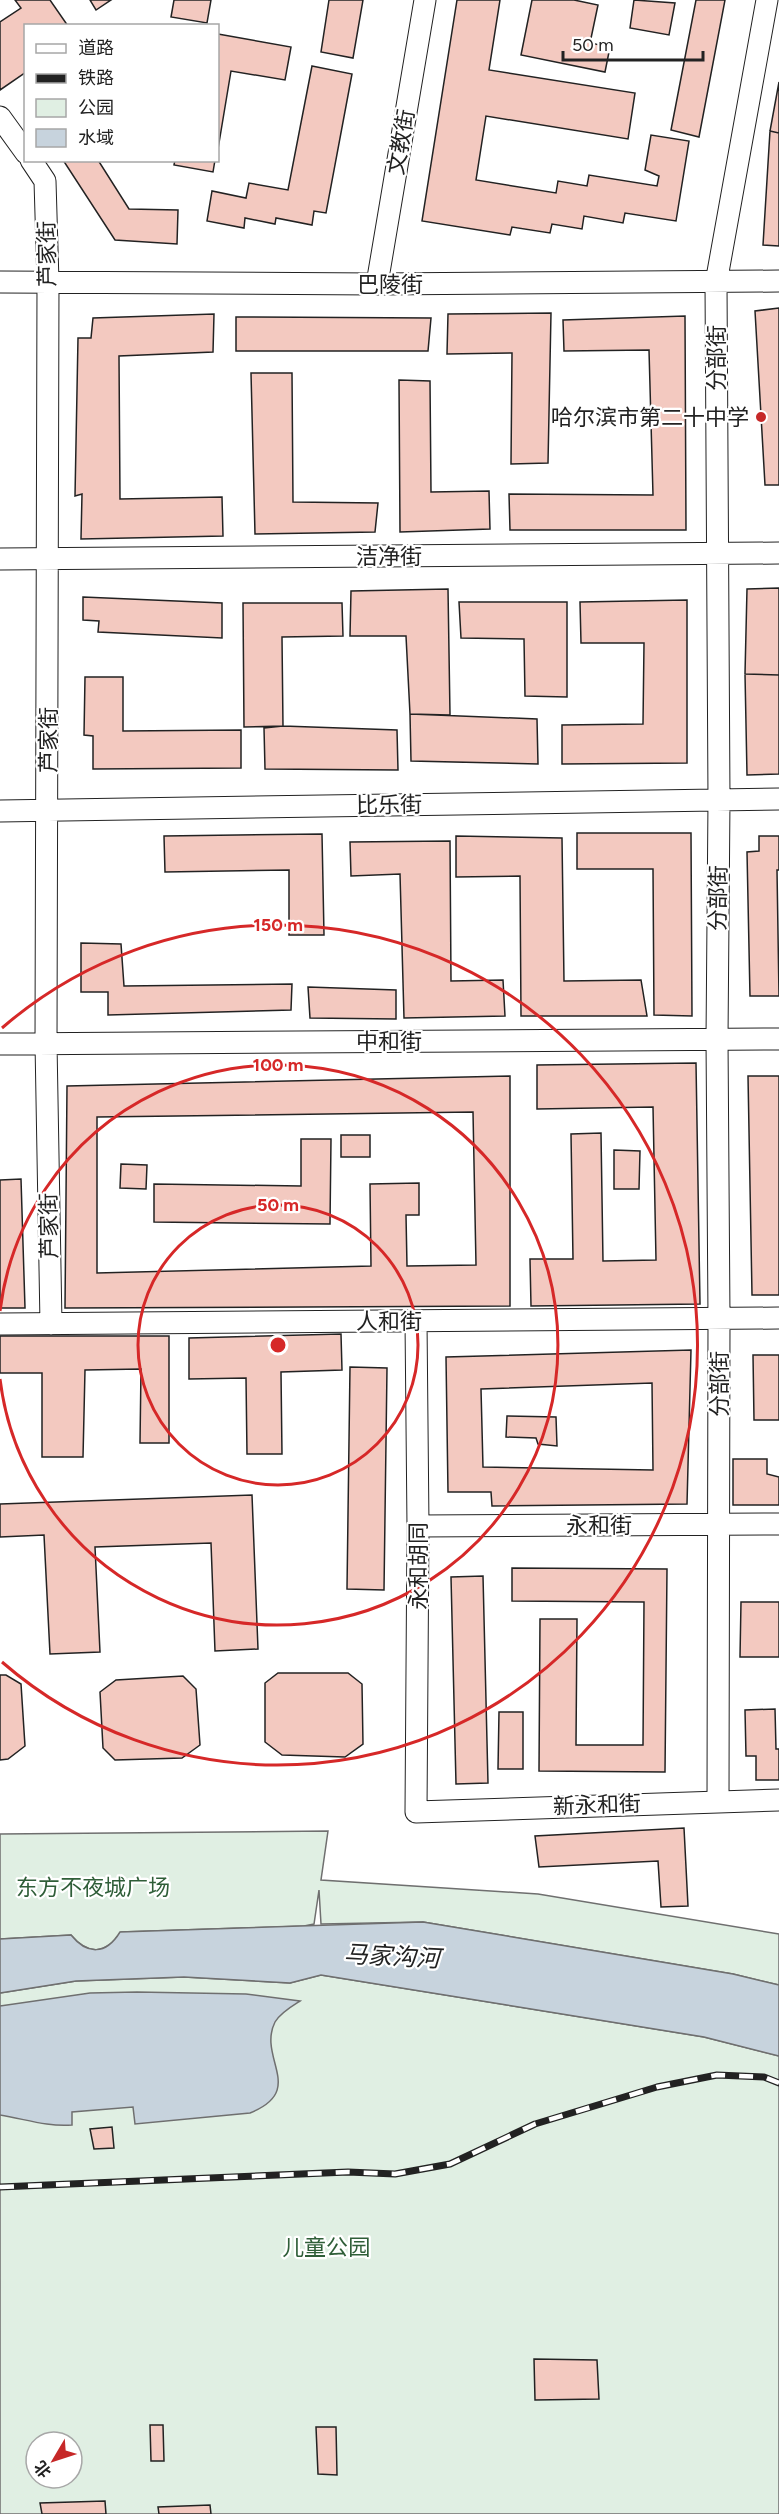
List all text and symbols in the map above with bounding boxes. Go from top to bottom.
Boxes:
legend [24,24,219,162]
scale bar [563,24,702,62]
text: 50 m [572,34,614,56]
text: 道路 [78,37,114,59]
text: 铁路 [78,67,114,89]
text: 公园 [78,97,114,119]
street label: 文教街 [382,107,420,177]
text: 水域 [78,127,114,149]
street label: 芦家街 [33,221,61,287]
street label: 巴陵街 [357,271,423,298]
street label: 分部街 [703,325,730,391]
place label: 哈尔滨市第二十中学 [551,404,749,431]
marker: 哈尔滨市第二十中学 [754,410,768,424]
street label: 洁净街 [356,543,422,570]
street label: 芦家街 [35,707,62,773]
street label: 比乐街 [356,791,422,819]
street label: 分部街 [704,865,732,931]
text: 150 m [253,914,303,936]
street label: 中和街 [356,1028,422,1055]
text: 100 m [253,1054,303,1076]
street label: 芦家街 [35,1193,63,1259]
text: 50 m [257,1194,299,1216]
street label: 人和街 [356,1308,422,1335]
centre of rings [268,1335,288,1355]
street label: 分部街 [706,1351,733,1417]
street label: 永和街 [566,1512,632,1539]
street label: 永和胡同 [405,1522,432,1610]
street label: 新永和街 [553,1790,641,1820]
park label: 东方不夜城广场 [16,1874,170,1901]
water label: 马家沟河 [343,1939,445,1973]
park label: 儿童公园 [282,2234,370,2261]
north arrow [24,2430,84,2490]
text: 北 [30,2457,55,2481]

